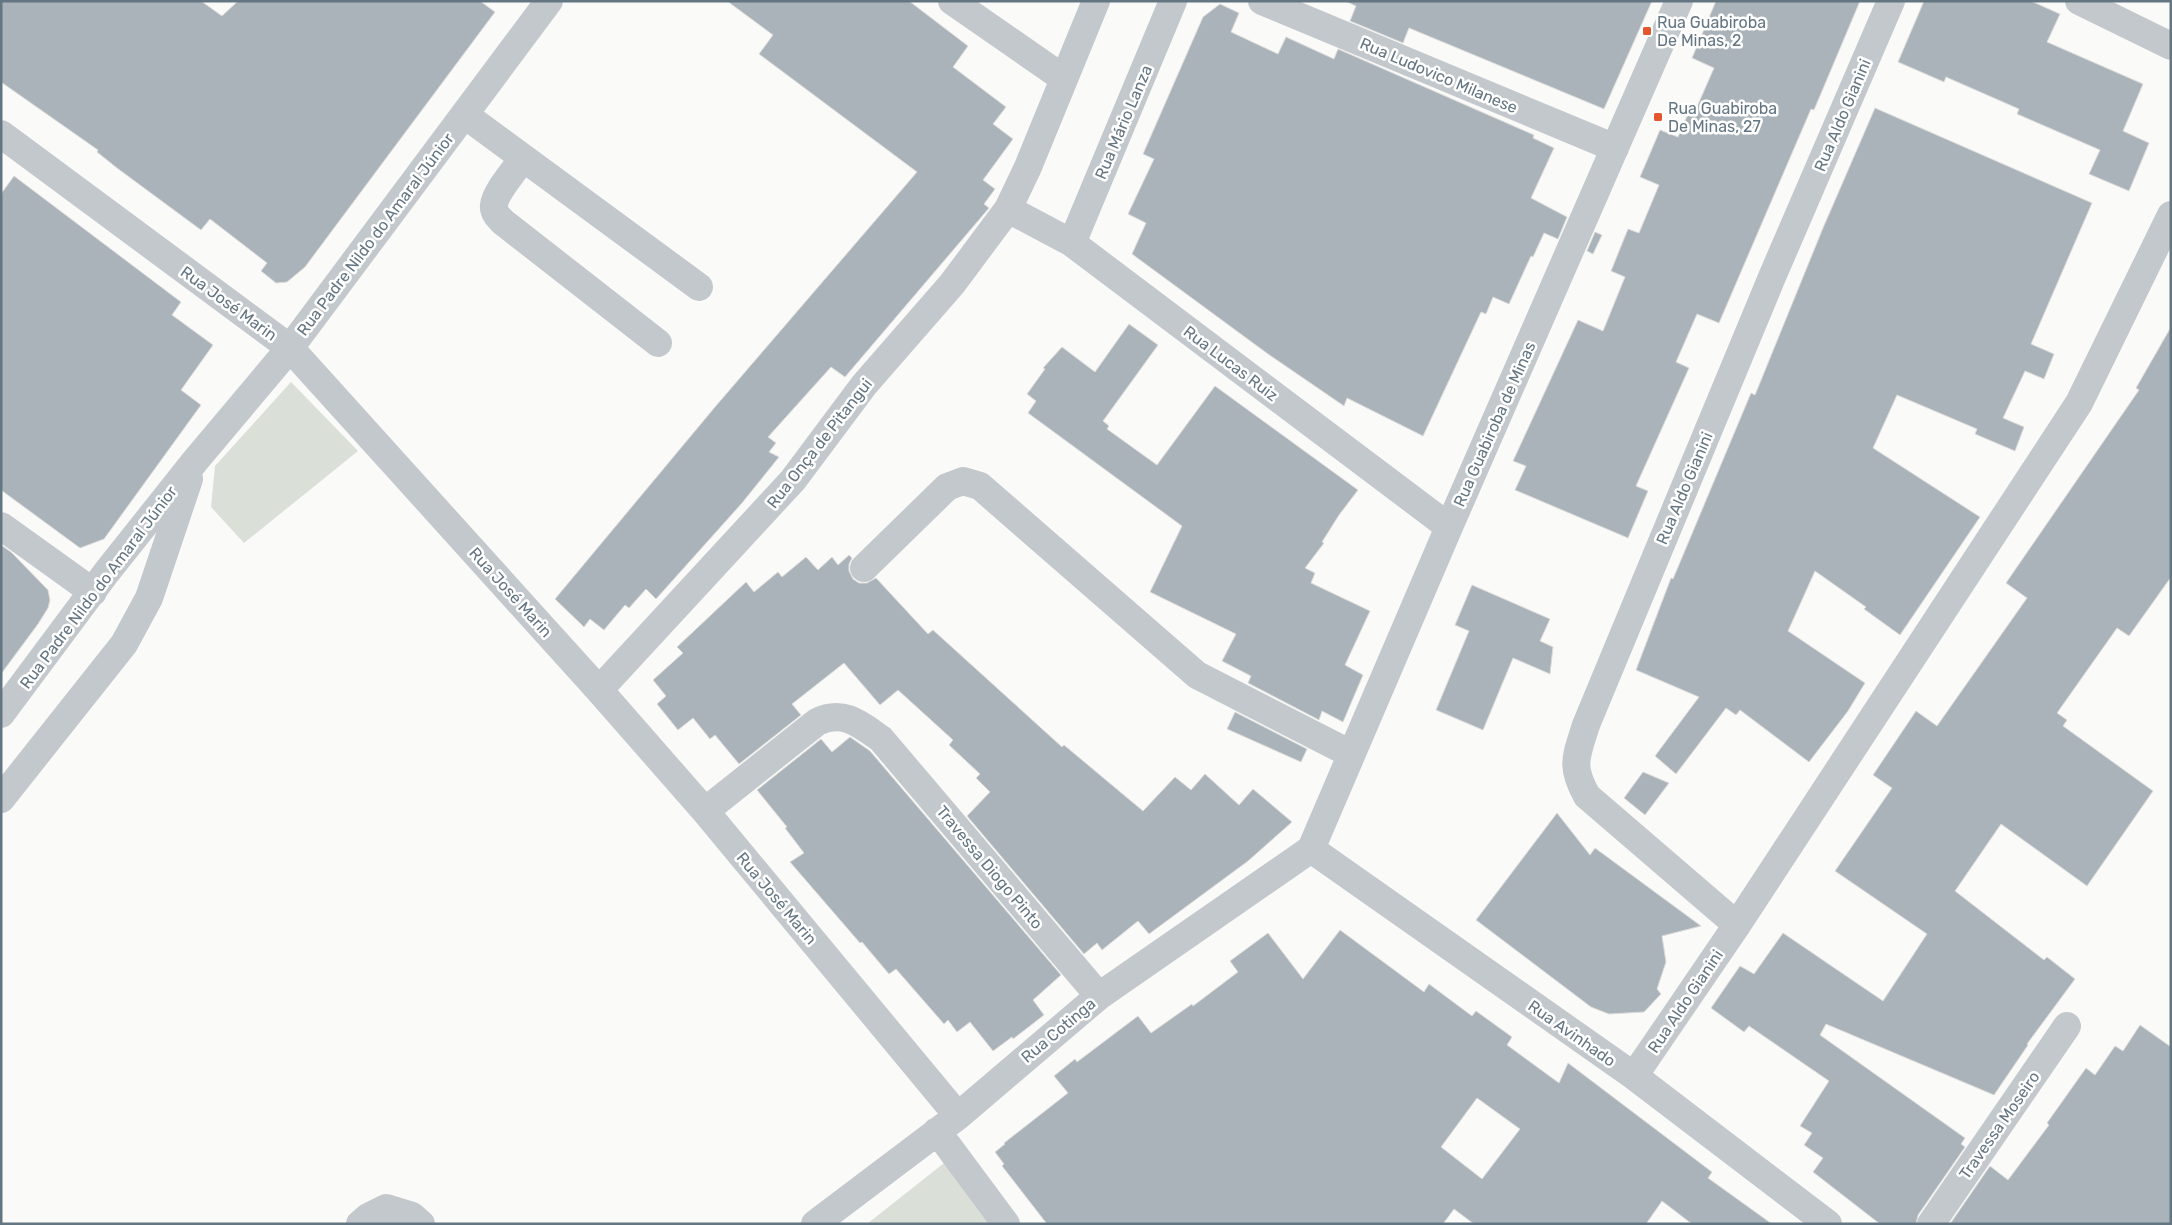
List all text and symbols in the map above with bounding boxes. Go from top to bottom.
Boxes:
place label: Rua Guabiroba De Minas, 2 [1657,13,1766,50]
marker: Rua Guabiroba De Minas, 2 [1641,25,1653,37]
street label: Rua Ludovico Milanese [1357,34,1521,117]
street label: Rua Aldo Gianini [1810,56,1875,174]
street label: Rua Mário Lanza [1091,62,1156,182]
place label: Rua Guabiroba De Minas, 27 [1668,99,1777,136]
marker: Rua Guabiroba De Minas, 27 [1652,111,1664,123]
street label: Rua Padre Nildo do Amaral Júnior [293,129,458,339]
street label: Rua José Marin [177,262,281,345]
street label: Rua Lucas Ruiz [1180,322,1282,405]
street label: Rua Guabiroba de Minas [1449,339,1539,510]
street label: Rua Onça de Pitangui [763,375,876,512]
street label: Rua Aldo Gianini [1652,429,1717,547]
street label: Rua Padre Nildo do Amaral Júnior [16,482,181,692]
street label: Rua José Marin [465,543,556,641]
street label: Travessa Diogo Pinto [932,802,1047,933]
street label: Rua José Marin [733,848,821,948]
street label: Rua Aldo Gianini [1644,946,1727,1057]
street label: Rua Cotinga [1017,994,1099,1067]
street label: Rua Avinhado [1524,996,1619,1071]
street label: Travessa Moseiro [1955,1068,2044,1183]

